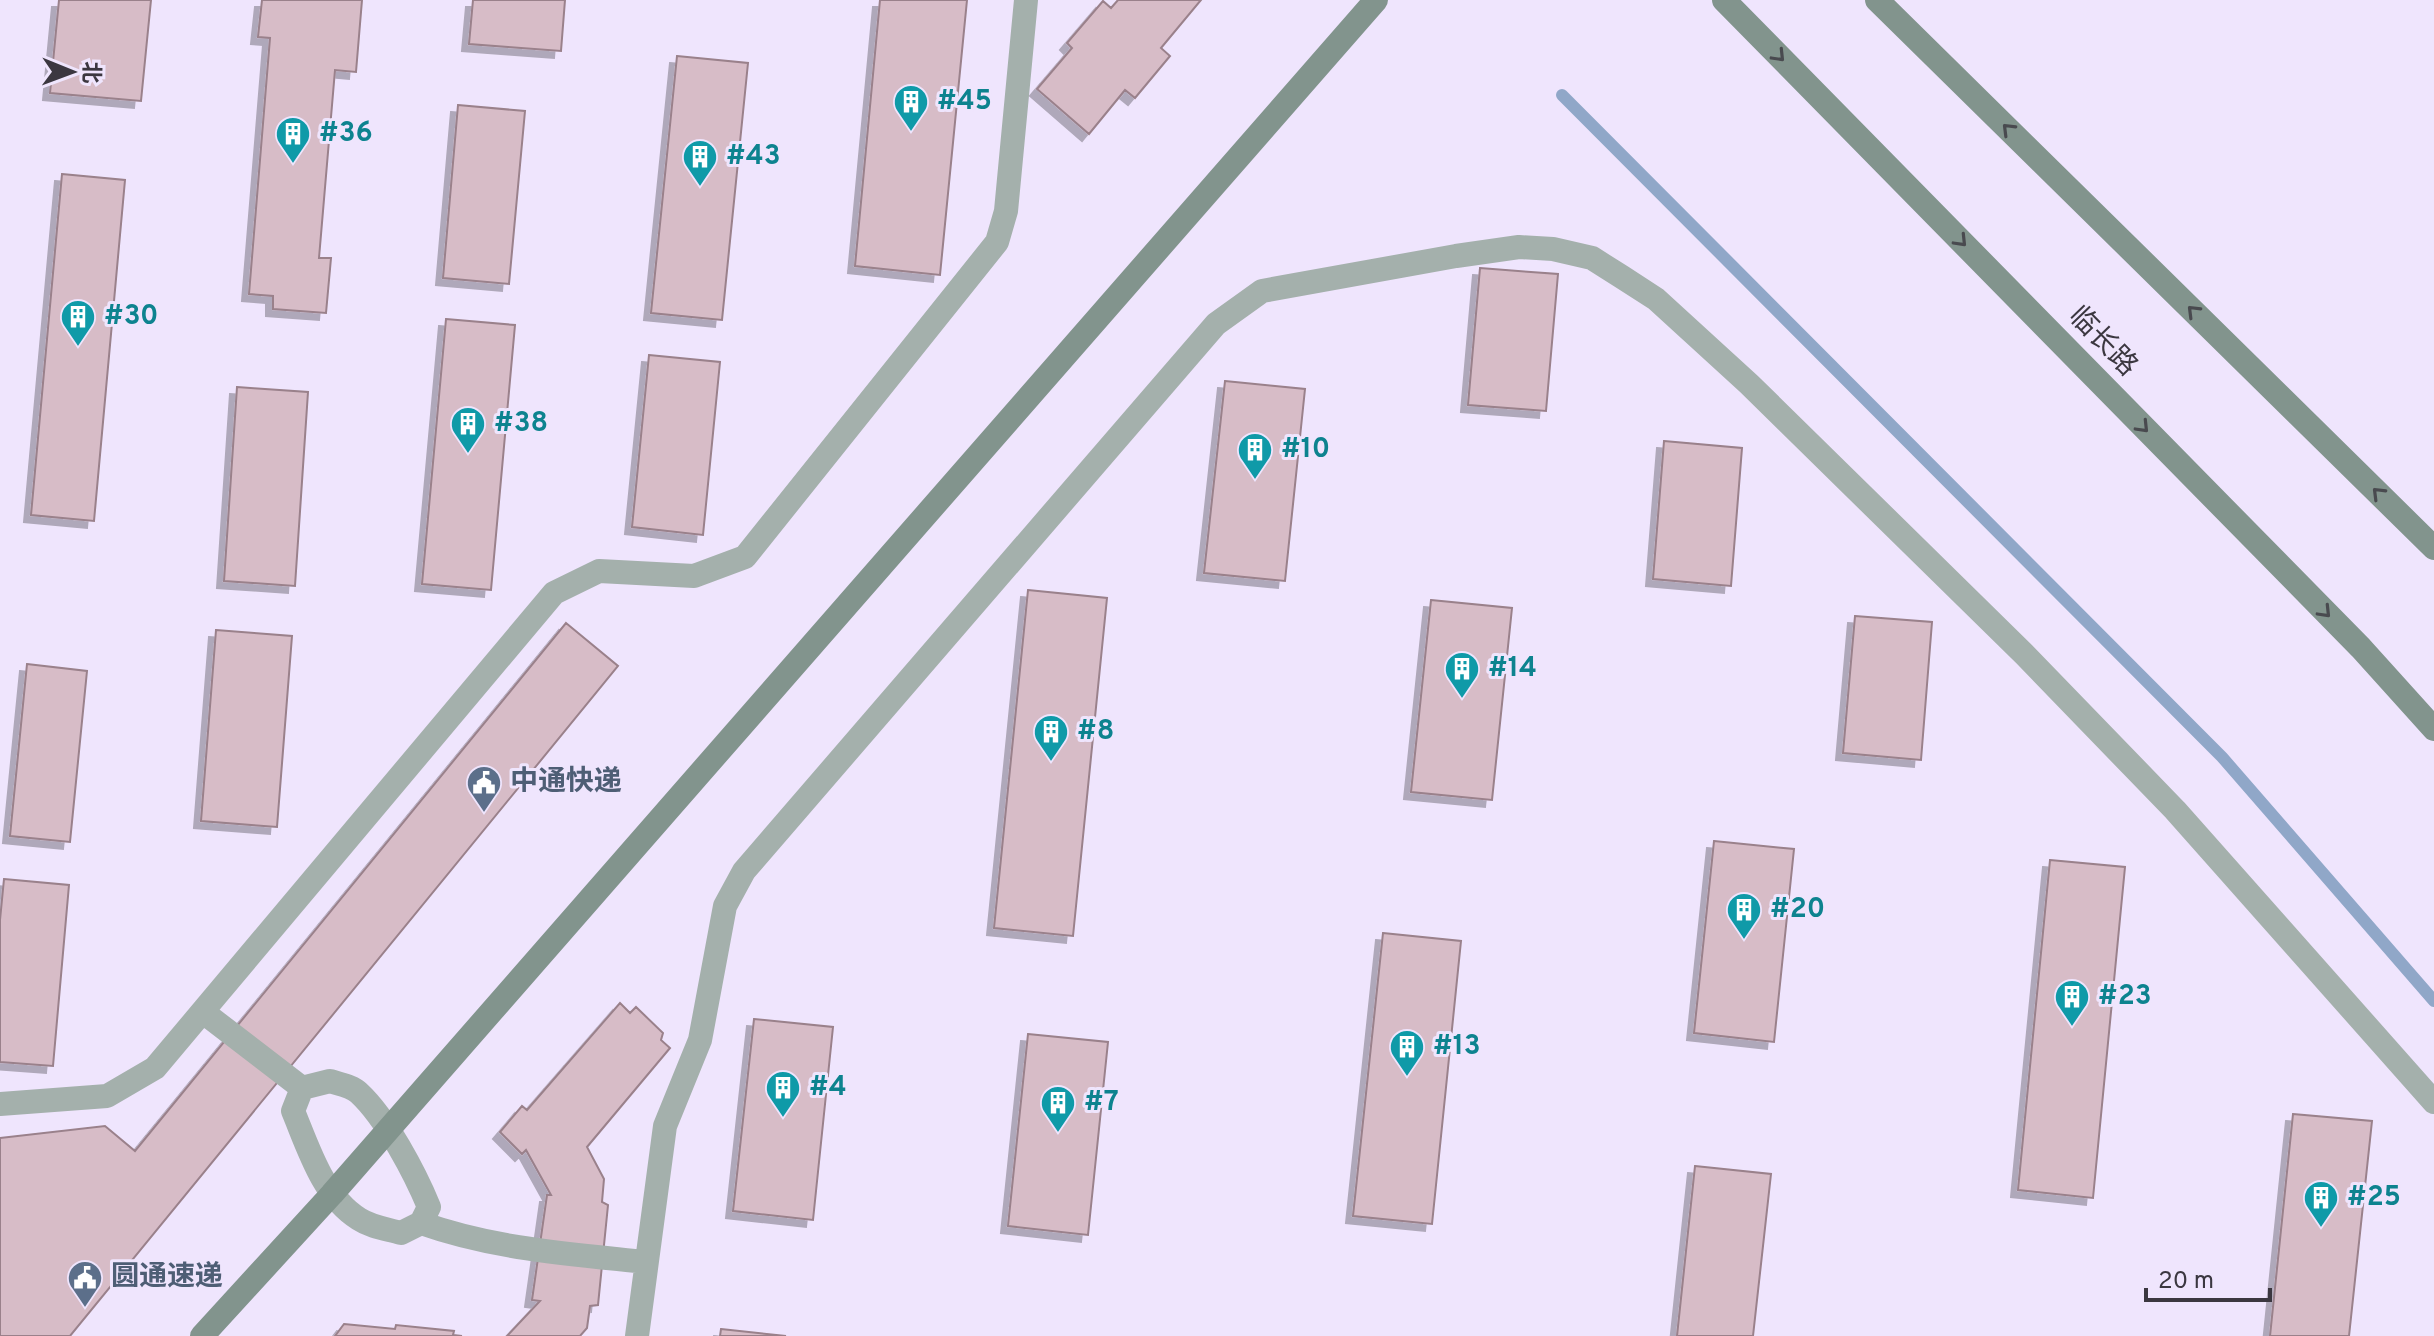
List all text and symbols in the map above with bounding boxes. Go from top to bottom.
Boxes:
north arrow [32,32,112,112]
one-way arrow [1770,47,1784,61]
text: 北 [76,61,103,84]
building icon: #45 [892,83,930,133]
place label: #45 [937,84,992,120]
building icon: #36 [274,115,312,165]
place label: #36 [319,116,373,152]
one-way arrow [2003,124,2017,138]
building icon: #43 [681,138,719,188]
place label: #43 [726,139,780,175]
one-way arrow [1952,232,1966,246]
building icon: #30 [59,298,97,348]
place label: #30 [104,299,158,335]
street label: 临长路 [2060,299,2144,385]
one-way arrow [2188,306,2202,320]
building icon: #38 [449,405,487,455]
place label: #38 [494,406,548,442]
one-way arrow [2134,418,2148,432]
building icon: #10 [1236,431,1274,481]
place label: #10 [1281,432,1330,468]
one-way arrow [2373,488,2387,503]
one-way arrow [2316,603,2331,617]
building icon: #14 [1443,650,1481,700]
place label: #14 [1488,651,1537,687]
building icon: #8 [1032,713,1070,763]
place label: #8 [1077,714,1114,750]
public building icon: 中通快递 [465,764,503,814]
place label: 中通快递 [510,765,622,801]
building icon: #20 [1725,891,1763,941]
place label: #20 [1770,892,1825,928]
building icon: #23 [2053,978,2091,1028]
place label: #23 [2098,979,2152,1015]
building icon: #13 [1388,1028,1426,1078]
place label: #13 [1433,1029,1481,1065]
building icon: #4 [764,1069,802,1119]
place label: #4 [809,1070,847,1106]
building icon: #7 [1039,1084,1077,1134]
place label: #7 [1084,1085,1119,1121]
building icon: #25 [2302,1179,2340,1229]
place label: #25 [2347,1180,2401,1216]
scale bar [2146,1252,2270,1302]
public building icon: 圆通速递 [66,1259,104,1309]
place label: 圆通速递 [111,1260,223,1296]
text: 20 m [2158,1267,2214,1297]

